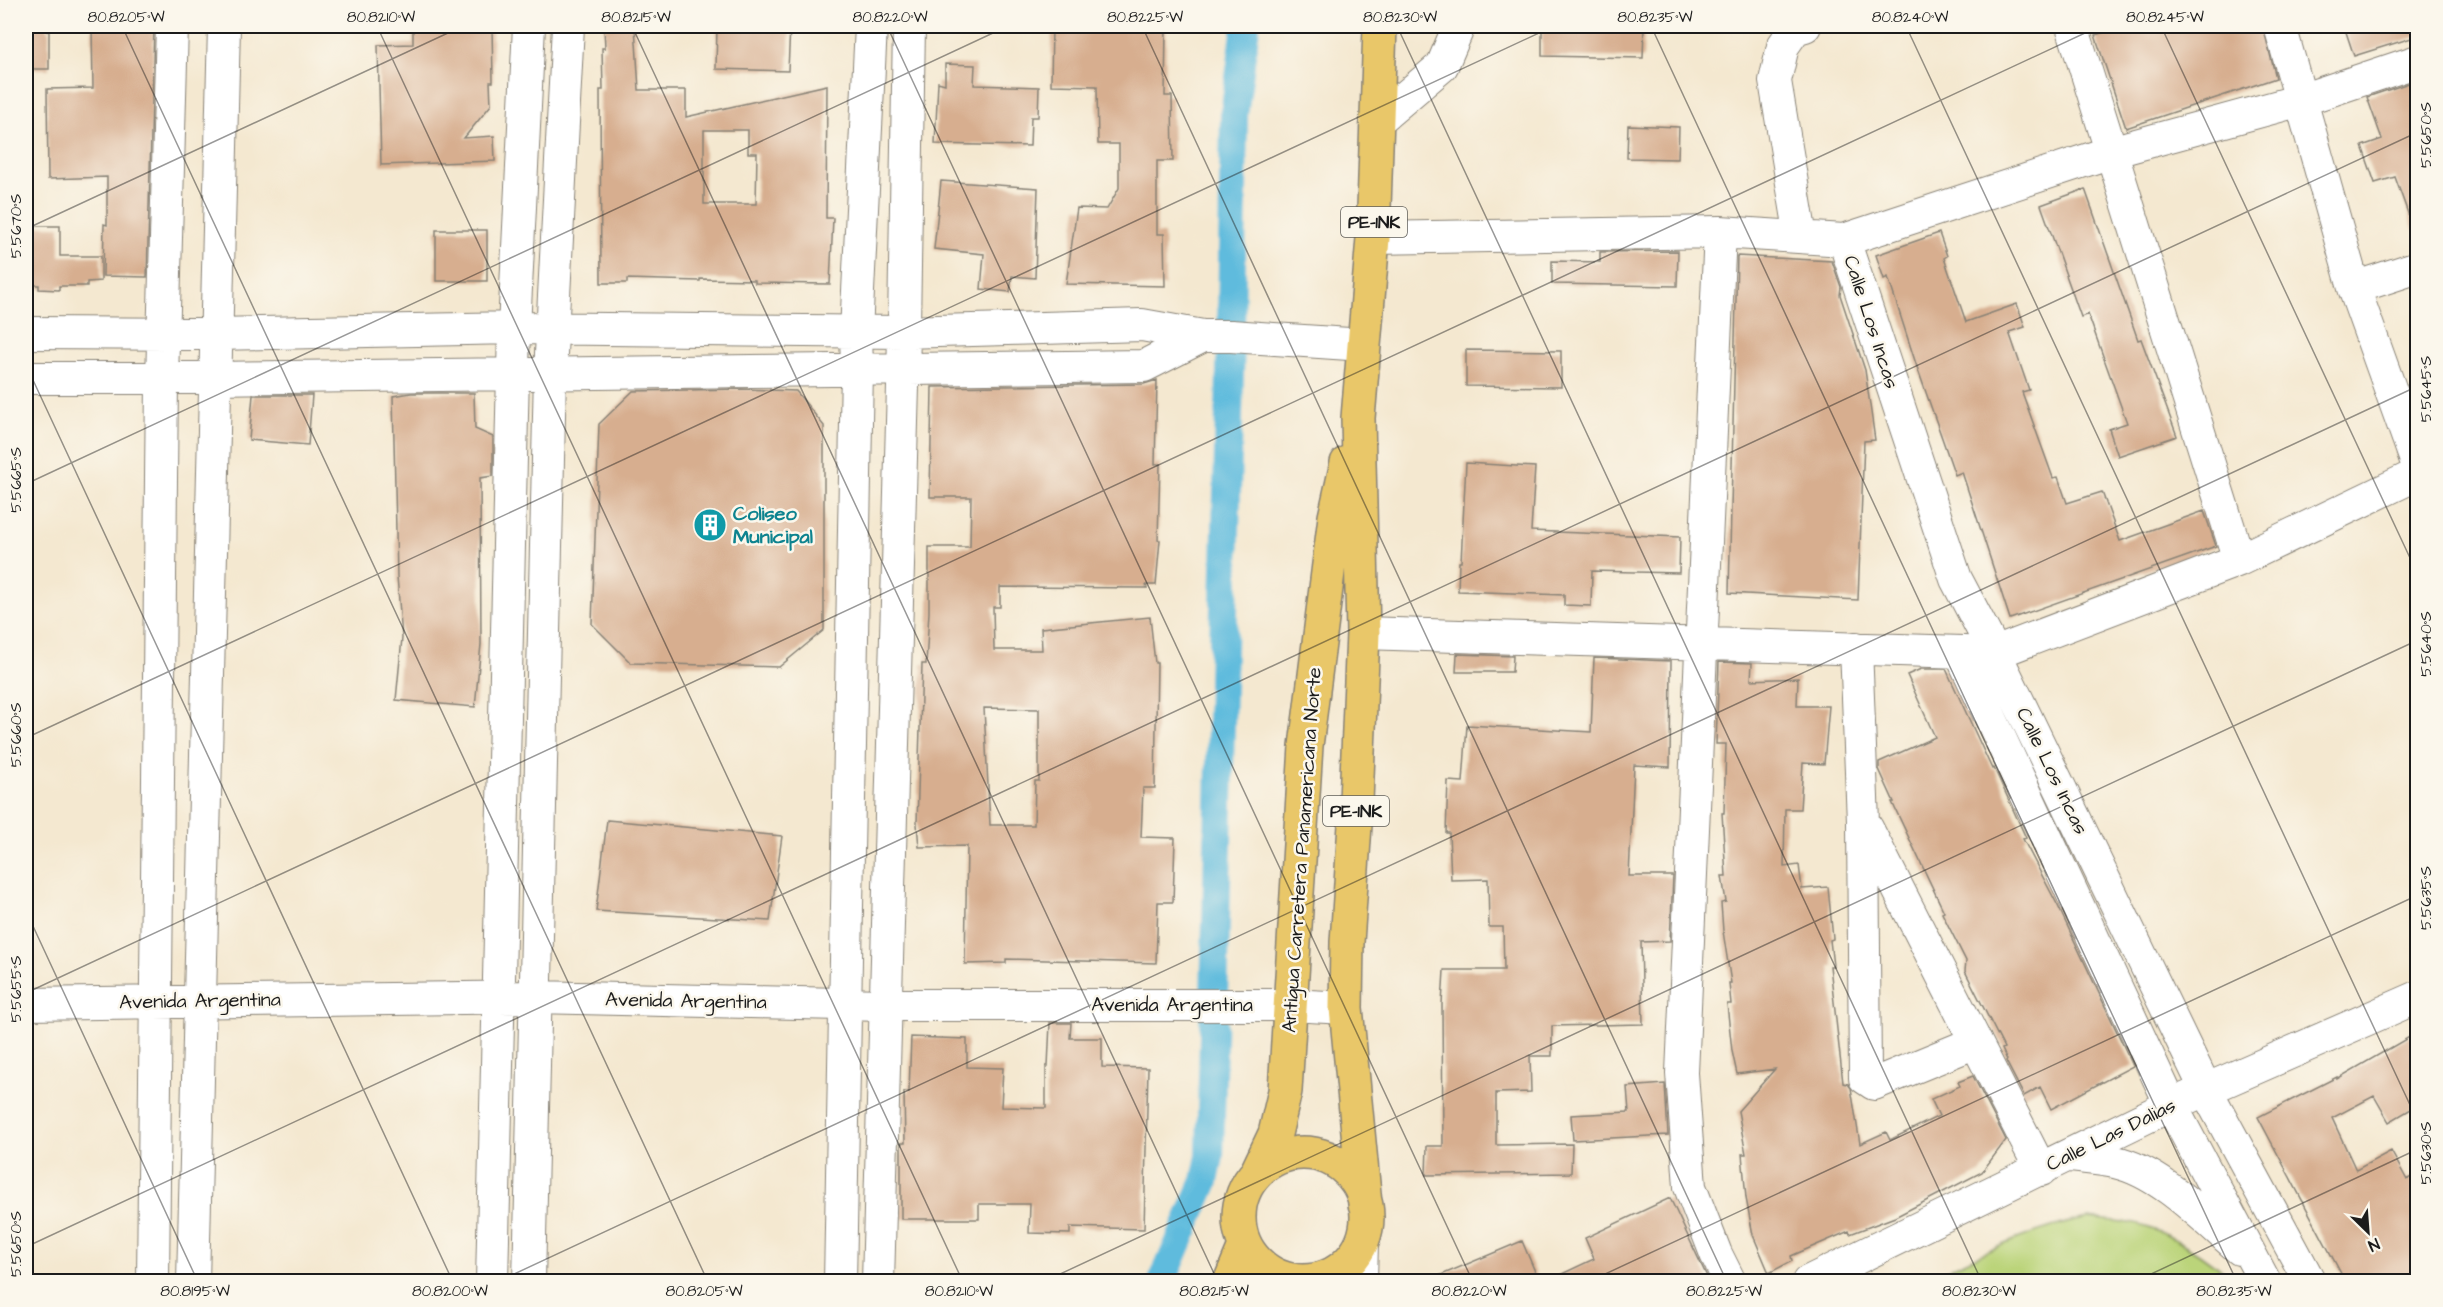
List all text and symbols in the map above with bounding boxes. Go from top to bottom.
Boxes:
text: 80.8205°W [87,7,165,28]
text: 80.8210°W [347,7,415,28]
text: 80.8215°W [601,7,671,28]
text: 80.8220°W [852,7,928,28]
text: 80.8225°W [1107,7,1183,28]
text: 80.8230°W [1363,7,1437,28]
text: 80.8235°W [1617,7,1693,28]
text: 80.8240°W [1872,7,1948,28]
text: 80.8245°W [2126,7,2204,28]
text: 5.5650°S [2416,102,2437,168]
text: 5.5670°S [6,193,27,258]
road number: PE-1NK [1341,207,1407,237]
street label: Calle Los Incas [1836,252,1906,392]
text: 5.5645°S [2416,355,2437,422]
text: 5.5665°S [6,447,27,513]
place label: Coliseo Municipal [733,500,813,551]
building icon: Coliseo Municipal [692,507,728,543]
text: 5.5640°S [2416,611,2437,677]
street label: Antigua Carretera Panamericana Norte [1275,666,1330,1034]
text: 5.5660°S [6,702,27,767]
street label: Calle Los Incas [2009,703,2095,839]
road number: PE-1NK [1323,796,1389,826]
text: 5.5635°S [2416,866,2437,930]
text: 5.5655°S [6,955,27,1022]
street label: Avenida Argentina [119,986,281,1017]
street label: Avenida Argentina [605,986,767,1017]
street label: Avenida Argentina [1091,991,1253,1020]
street label: Calle Las Dalias [2041,1091,2181,1179]
text: 5.5630°S [2416,1121,2437,1184]
north arrow [2338,1202,2398,1262]
text: 5.5650°S [6,1211,27,1277]
text: N [2365,1233,2383,1257]
text: 80.8195°W [160,1281,230,1302]
text: 80.8200°W [412,1281,488,1302]
text: 80.8205°W [665,1281,743,1302]
text: 80.8210°W [925,1281,993,1302]
text: 80.8215°W [1179,1281,1249,1302]
text: 80.8220°W [1431,1281,1507,1302]
text: 80.8225°W [1686,1281,1762,1302]
text: 80.8230°W [1942,1281,2016,1302]
text: 80.8235°W [2196,1281,2272,1302]

